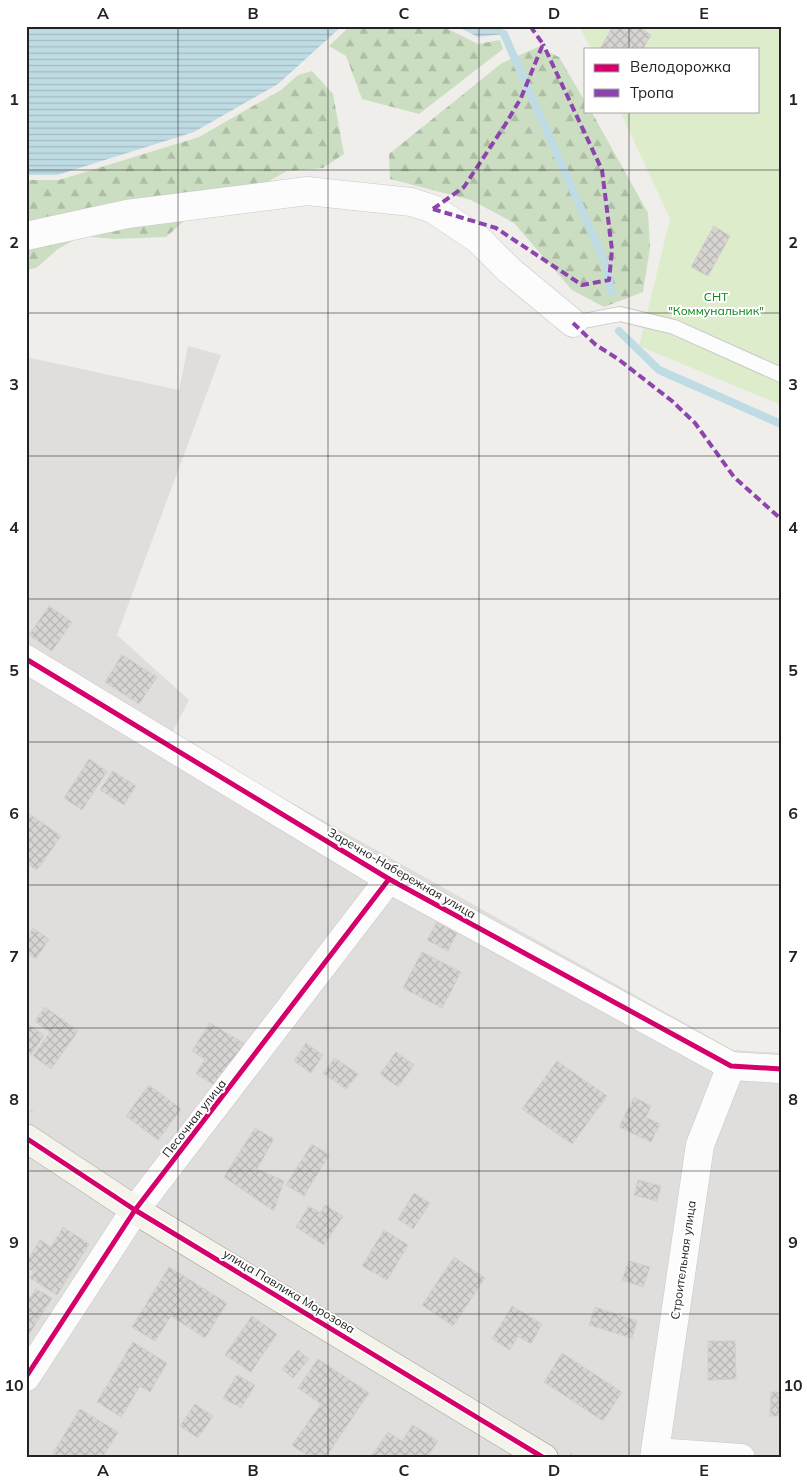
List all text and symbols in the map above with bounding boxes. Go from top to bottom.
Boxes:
text: A [97,3,109,23]
text: B [247,3,259,23]
text: C [399,3,410,23]
text: D [548,3,560,23]
text: E [699,3,709,23]
legend [584,48,760,112]
text: Велодорожка [630,57,731,76]
text: Тропа [630,83,674,102]
text: 1 [9,89,19,109]
text: 1 [788,89,798,109]
text: 2 [9,232,19,252]
text: 2 [788,232,798,252]
park label: СНТ "Коммунальник" [668,289,764,318]
text: 3 [9,374,19,394]
text: 3 [788,374,798,394]
text: 4 [9,517,19,537]
text: 4 [788,517,798,537]
text: 5 [9,660,19,680]
text: 5 [788,660,798,680]
text: 6 [9,803,19,823]
text: 6 [788,803,798,823]
street label: Заречно-Набережная улица [325,824,479,922]
text: 7 [9,946,19,966]
text: 7 [788,946,798,966]
street label: Песочная улица [159,1076,229,1160]
text: 8 [9,1089,19,1109]
text: 8 [788,1089,798,1109]
street label: Строительная улица [667,1200,699,1320]
text: 9 [9,1232,19,1252]
text: 9 [788,1232,798,1252]
street label: улица Павлика Морозова [220,1246,358,1336]
text: 10 [4,1375,24,1395]
text: 10 [783,1375,803,1395]
text: A [97,1460,109,1480]
text: B [247,1460,259,1480]
text: C [399,1460,410,1480]
text: D [548,1460,560,1480]
text: E [699,1460,709,1480]

